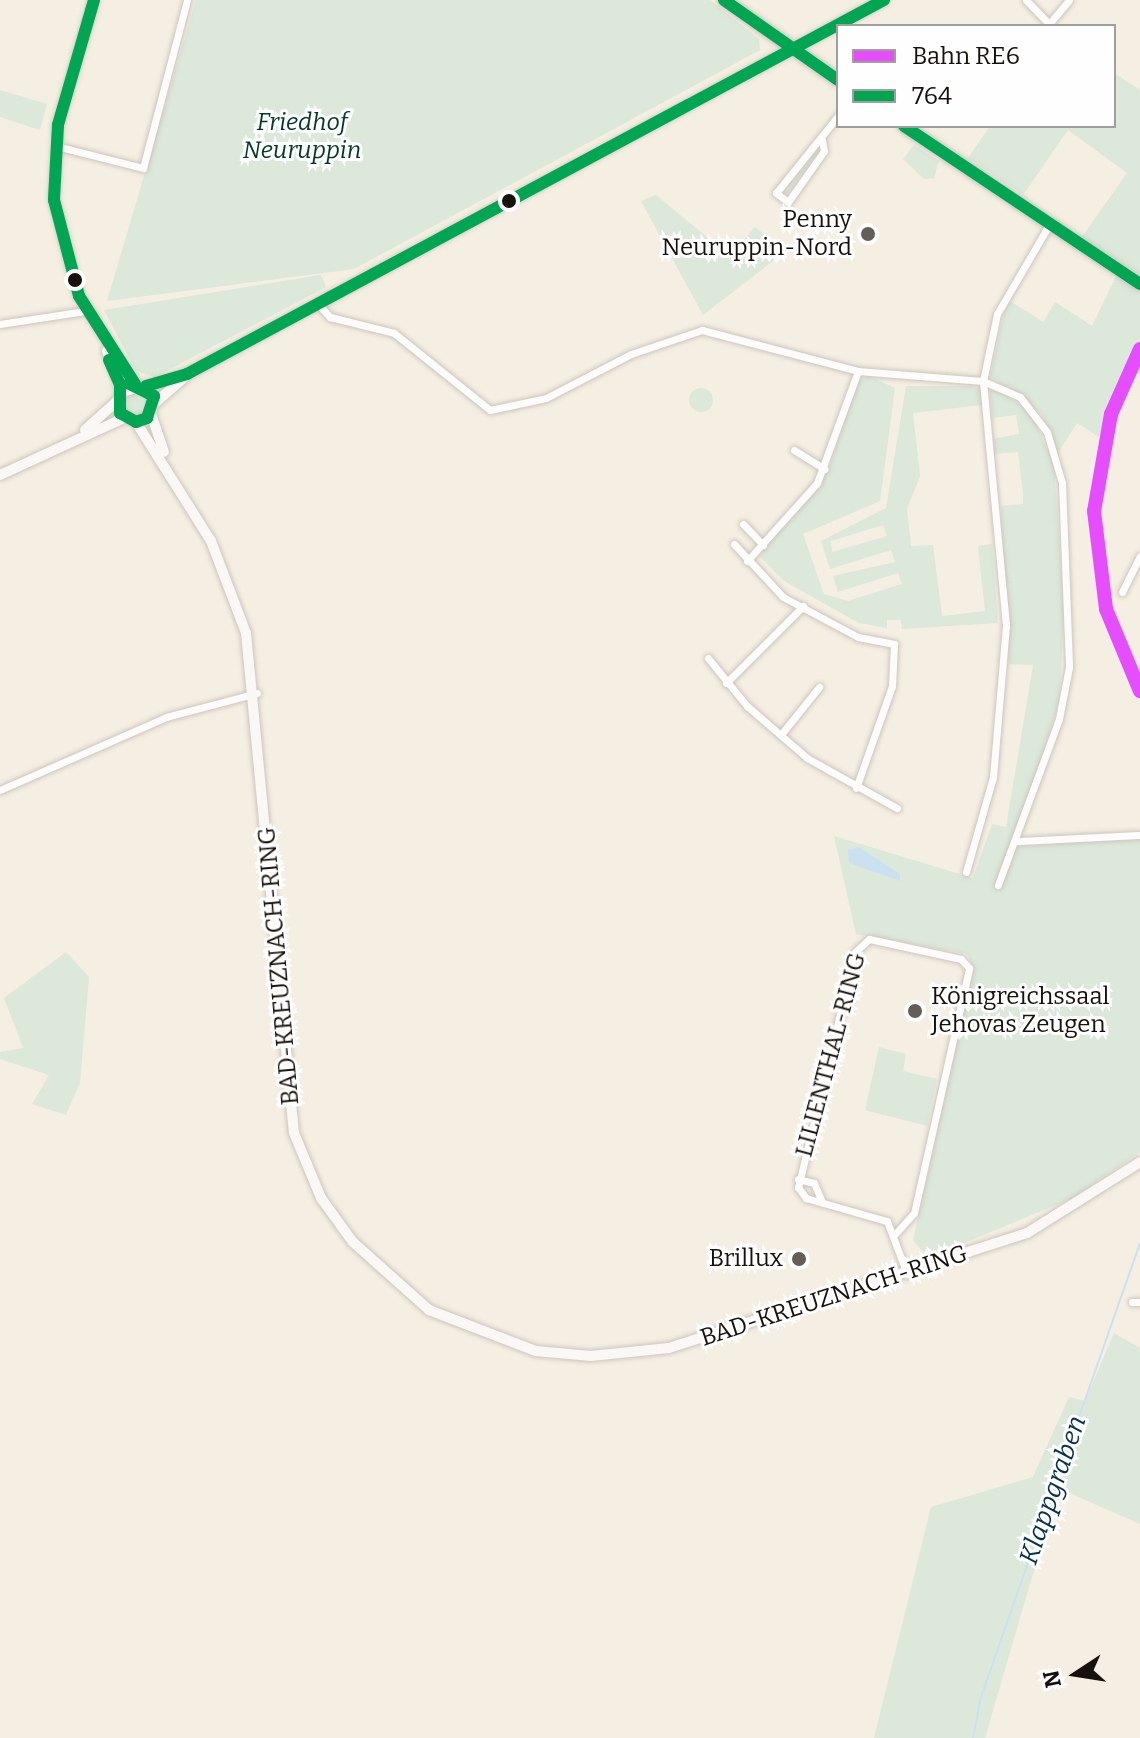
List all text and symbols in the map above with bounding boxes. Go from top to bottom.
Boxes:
legend [836,24,1116,128]
text: Bahn RE6 [912,42,1020,70]
text: 764 [912,82,952,110]
park label: Friedhof Neuruppin [243,109,361,165]
unlabelled marker [501,193,517,209]
place label: Penny Neuruppin-Nord [661,206,852,262]
marker: Penny Neuruppin-Nord [859,225,877,243]
unlabelled marker [67,272,83,288]
street label: BAD-KREUZNACH-RING [252,826,306,1106]
street label: LILIENTHAL-RING [790,950,872,1160]
place label: Königreichssaal Jehovas Zeugen [931,983,1109,1039]
marker: Königreichssaal Jehovas Zeugen [906,1002,924,1020]
street label: BAD-KREUZNACH-RING [697,1239,971,1353]
place label: Brillux [709,1245,783,1273]
marker: Brillux [790,1250,808,1268]
water label: Klappgraben [1013,1412,1093,1568]
north arrow [1036,1634,1116,1714]
text: N [1037,1668,1067,1690]

